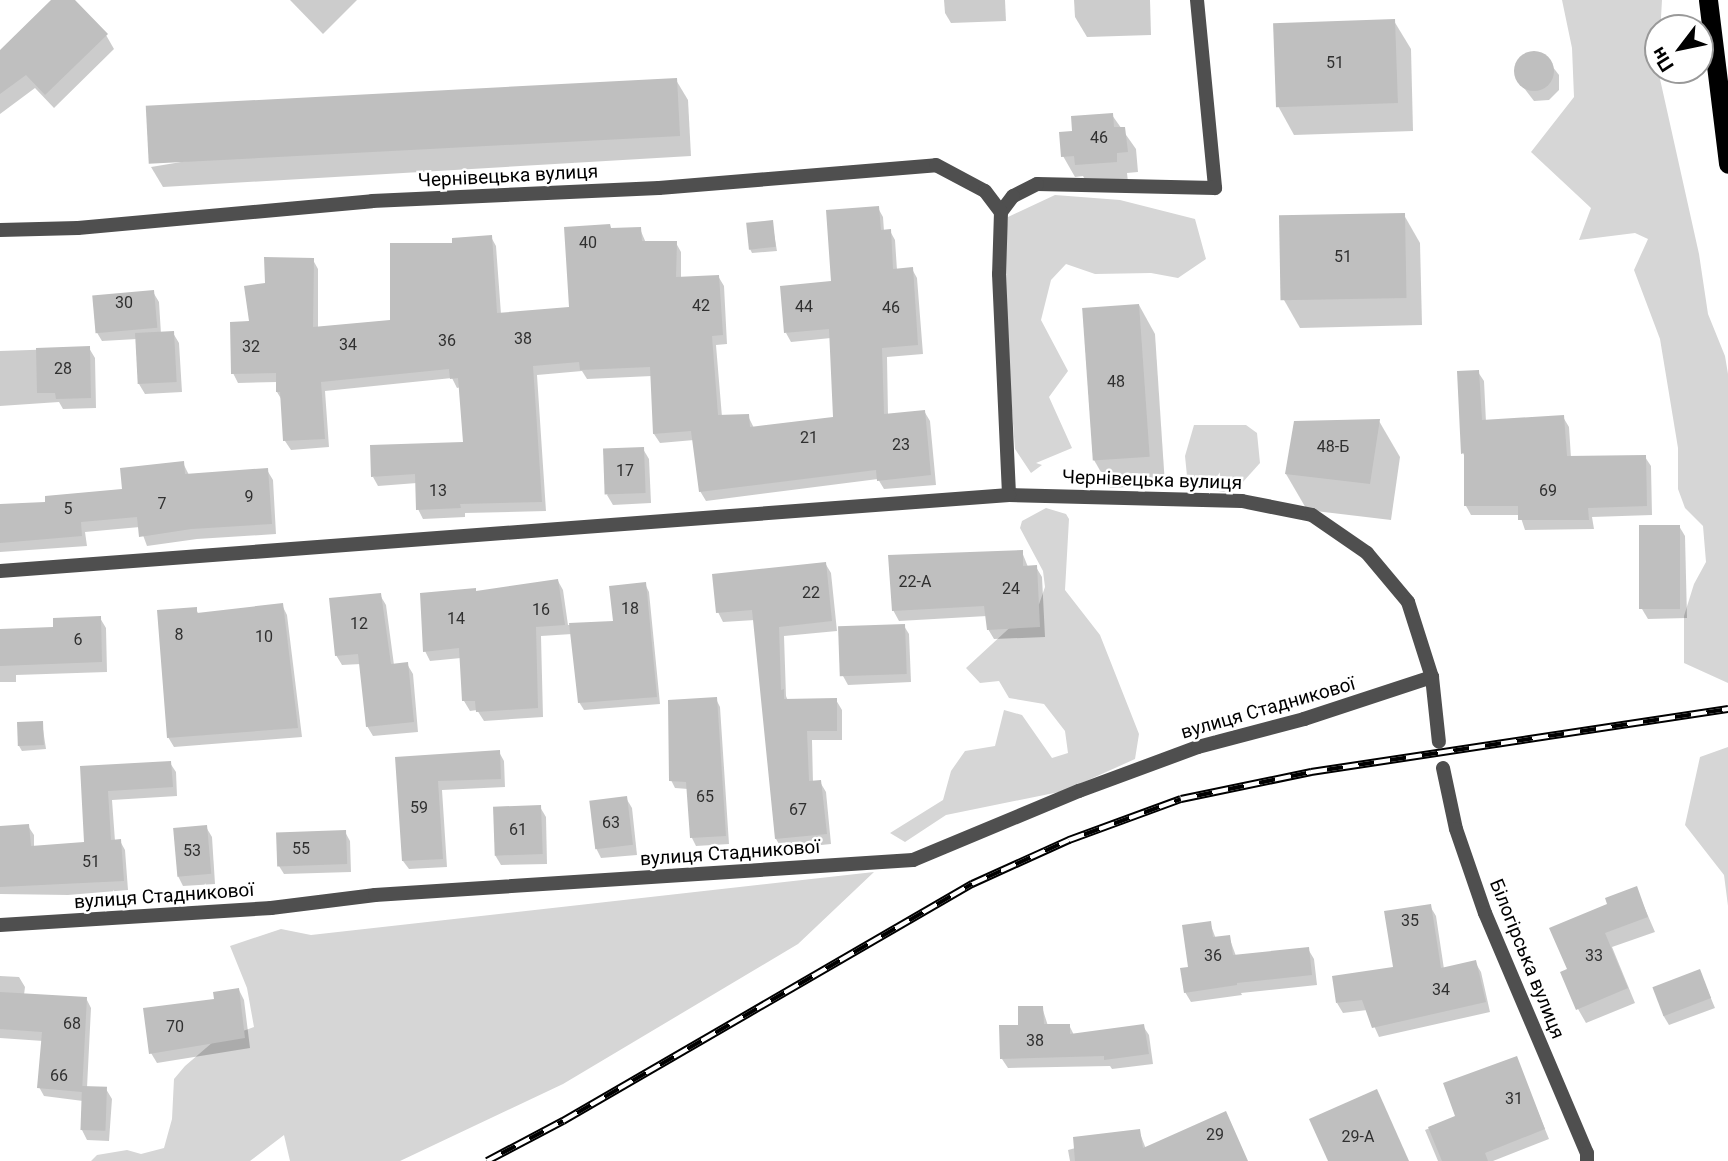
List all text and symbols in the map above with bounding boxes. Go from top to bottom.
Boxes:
north arrow [1644,14,1714,84]
text: Пн [1646,43,1679,76]
house number: 51 [1326,53,1344,73]
house number: 46 [1090,128,1108,148]
street label: Чернівецька вулиця [417,160,599,192]
house number: 40 [579,233,597,253]
house number: 51 [1334,247,1352,267]
house number: 30 [115,293,133,313]
house number: 42 [692,296,710,316]
house number: 44 [795,297,813,317]
house number: 46 [882,298,900,318]
house number: 38 [514,329,532,349]
house number: 36 [438,331,456,351]
house number: 34 [339,335,357,355]
house number: 32 [242,337,260,357]
house number: 28 [54,359,72,379]
house number: 48 [1107,372,1125,392]
house number: 21 [800,428,818,448]
house number: 23 [892,435,910,455]
house number: 48-Б [1317,437,1349,457]
house number: 17 [616,461,634,481]
street label: Чернівецька вулиця [1062,465,1242,495]
house number: 13 [429,481,447,501]
house number: 69 [1539,481,1557,501]
house number: 9 [245,487,253,507]
house number: 7 [158,494,166,514]
house number: 5 [64,499,72,519]
house number: 22-А [899,572,931,592]
house number: 24 [1002,579,1020,599]
house number: 22 [802,583,820,603]
house number: 18 [621,599,639,619]
house number: 16 [532,600,550,620]
house number: 14 [447,609,465,629]
house number: 12 [350,614,368,634]
house number: 8 [175,625,183,645]
house number: 10 [255,627,273,647]
house number: 6 [74,630,82,650]
street label: вулиця Стадникової [1178,672,1358,744]
house number: 65 [696,787,714,807]
house number: 59 [410,798,428,818]
house number: 67 [789,800,807,820]
house number: 63 [602,813,620,833]
house number: 61 [509,820,527,840]
street label: вулиця Стадникової [639,835,821,871]
house number: 55 [292,839,310,859]
house number: 53 [183,841,201,861]
house number: 51 [82,852,100,872]
street label: Білогірська вулиця [1485,876,1569,1042]
street label: вулиця Стадникової [73,878,255,914]
house number: 35 [1401,911,1419,931]
house number: 36 [1204,946,1222,966]
house number: 33 [1585,946,1603,966]
house number: 34 [1432,980,1450,1000]
house number: 68 [63,1014,81,1034]
house number: 70 [166,1017,184,1037]
house number: 38 [1026,1031,1044,1051]
house number: 66 [50,1066,68,1086]
house number: 31 [1505,1089,1523,1109]
house number: 29 [1206,1125,1224,1145]
house number: 29-А [1342,1127,1374,1147]

